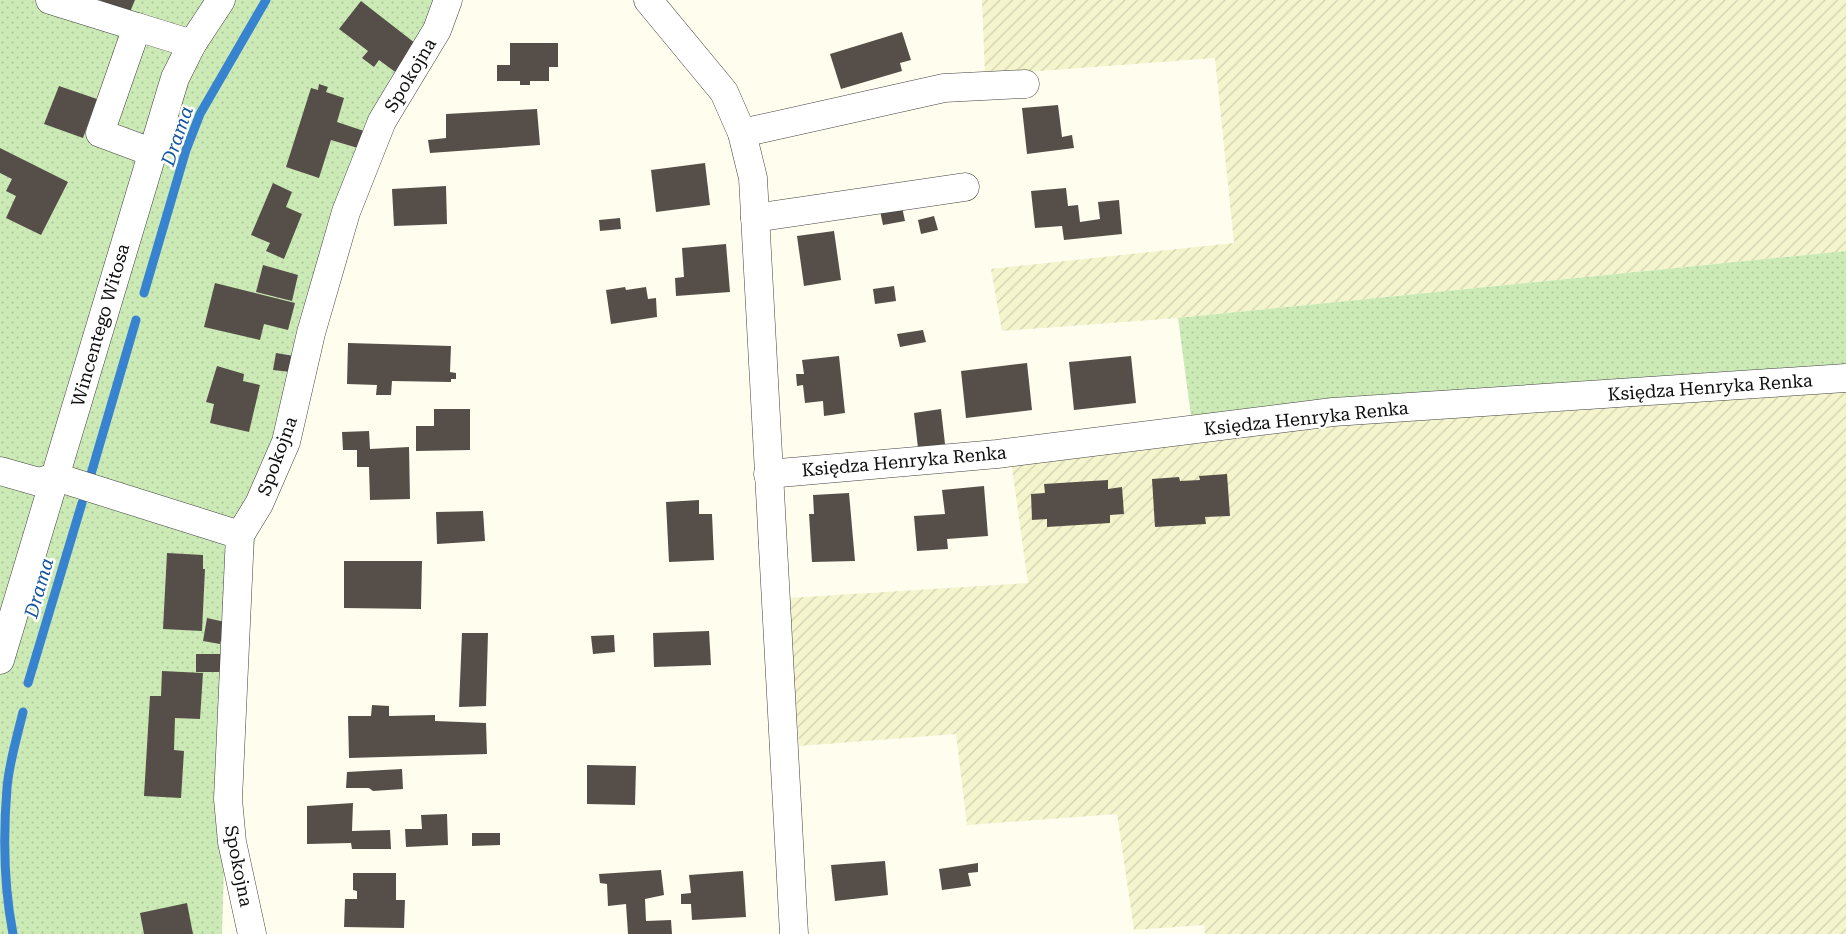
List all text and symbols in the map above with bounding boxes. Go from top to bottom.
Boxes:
street label: Spokojna [380,34,440,116]
water label: Drama [156,103,198,170]
street label: Wincentego Witosa [67,241,133,409]
street label: Księdza Henryka Renka [1607,369,1814,405]
street label: Księdza Henryka Renka [1203,397,1410,439]
street label: Spokojna [253,413,301,498]
street label: Księdza Henryka Renka [801,442,1008,480]
water label: Drama [19,555,59,622]
street label: Spokojna [221,823,257,909]

